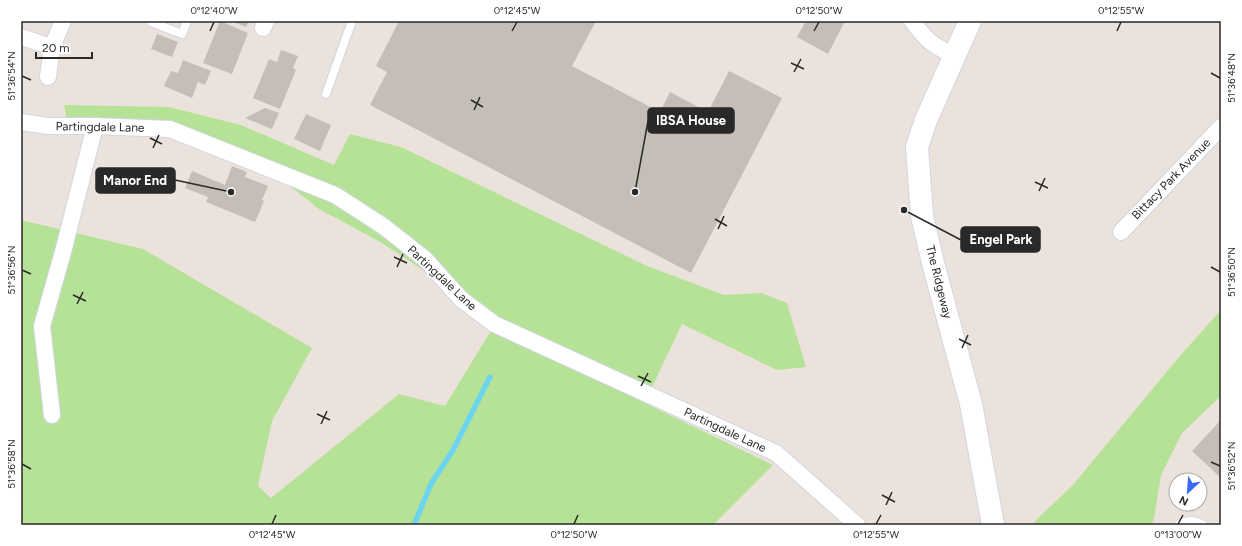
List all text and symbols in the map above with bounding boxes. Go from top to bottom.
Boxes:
text: 0°12'40"W [190,4,238,17]
text: 0°12'45"W [494,4,541,17]
text: 0°12'50"W [796,4,843,17]
text: 0°12'55"W [1098,4,1144,17]
scale bar [36,34,92,60]
text: 20 m [42,41,70,55]
text: 51°36'54"N [5,51,18,101]
text: 51°36'48"N [1225,53,1238,103]
callout: IBSA House [648,108,734,133]
text: IBSA House [656,113,726,128]
street label: Partingdale Lane [55,119,145,135]
street label: Bittacy Park Avenue [1129,135,1214,222]
callout: Manor End [96,168,175,193]
text: Manor End [103,173,167,188]
callout: Engel Park [961,227,1040,252]
text: Engel Park [970,232,1032,247]
street label: Partingdale Lane [405,243,480,314]
street label: The Ridgeway [923,244,955,321]
text: 51°36'56"N [5,245,18,295]
text: 51°36'50"N [1225,247,1238,297]
street label: Partingdale Lane [682,405,769,455]
text: 51°36'58"N [5,439,18,489]
text: 51°36'52"N [1225,442,1238,490]
north arrow [1168,472,1208,512]
text: N [1177,493,1191,508]
text: 0°12'45"W [249,528,296,541]
text: 0°12'50"W [551,528,598,541]
text: 0°12'55"W [853,528,899,541]
text: 0°13'00"W [1154,528,1202,541]

